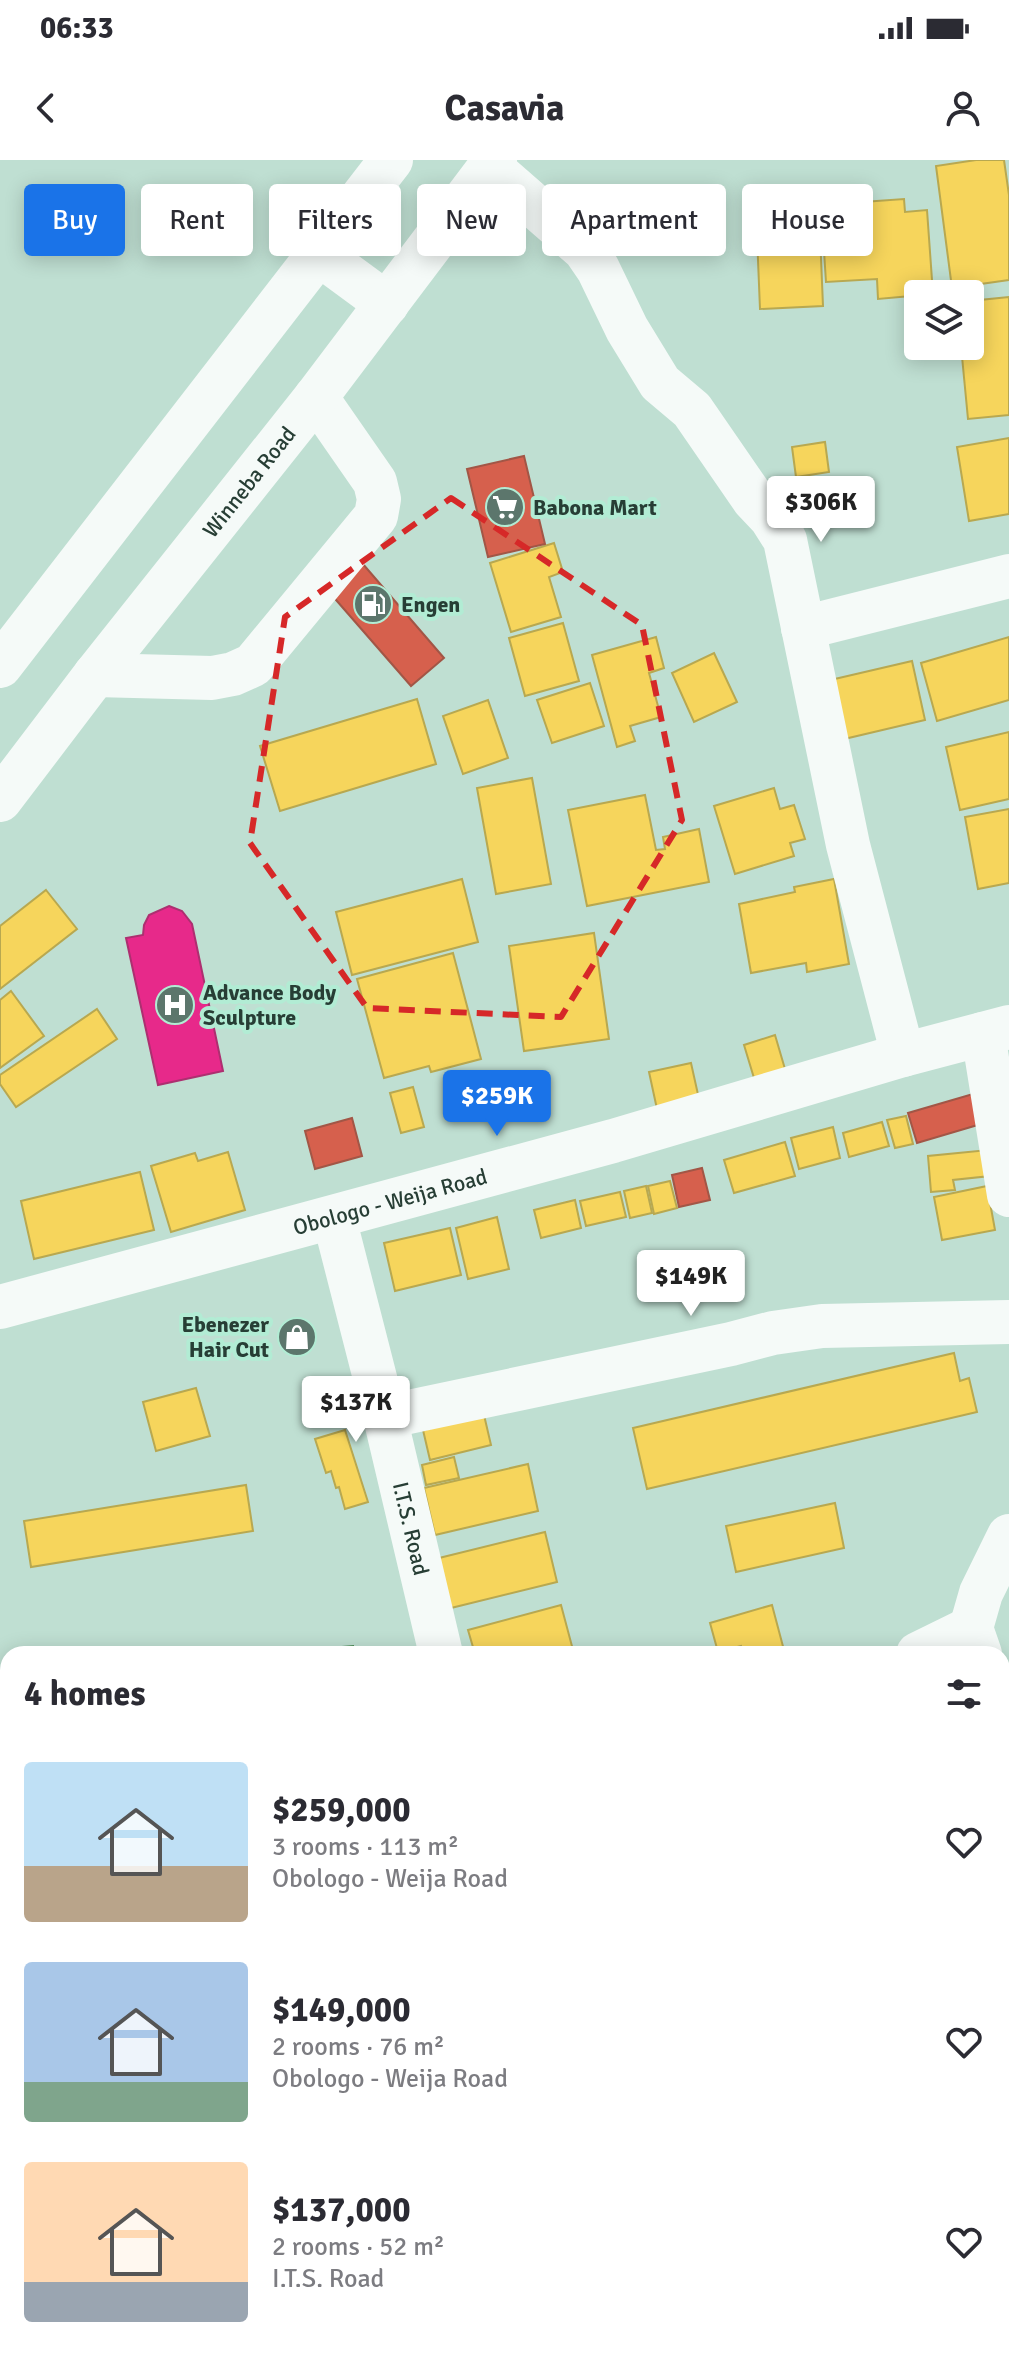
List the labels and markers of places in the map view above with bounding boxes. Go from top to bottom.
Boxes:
pin: $306K [765,476,877,544]
supermarket icon: Babona Mart [484,486,526,528]
place label: Babona Mart [533,494,657,521]
fuel station icon: Engen [352,583,394,625]
place label: Engen [401,591,460,618]
place label: Advance Body Sculpture [203,979,336,1031]
hospital icon: Advance Body Sculpture [154,984,196,1026]
pin: $259K [441,1070,553,1138]
pin: $149K [635,1250,747,1318]
place label: Ebenezer Hair Cut [181,1311,269,1363]
shop icon: Ebenezer Hair Cut [276,1316,318,1358]
pin: $137K [300,1376,412,1444]

